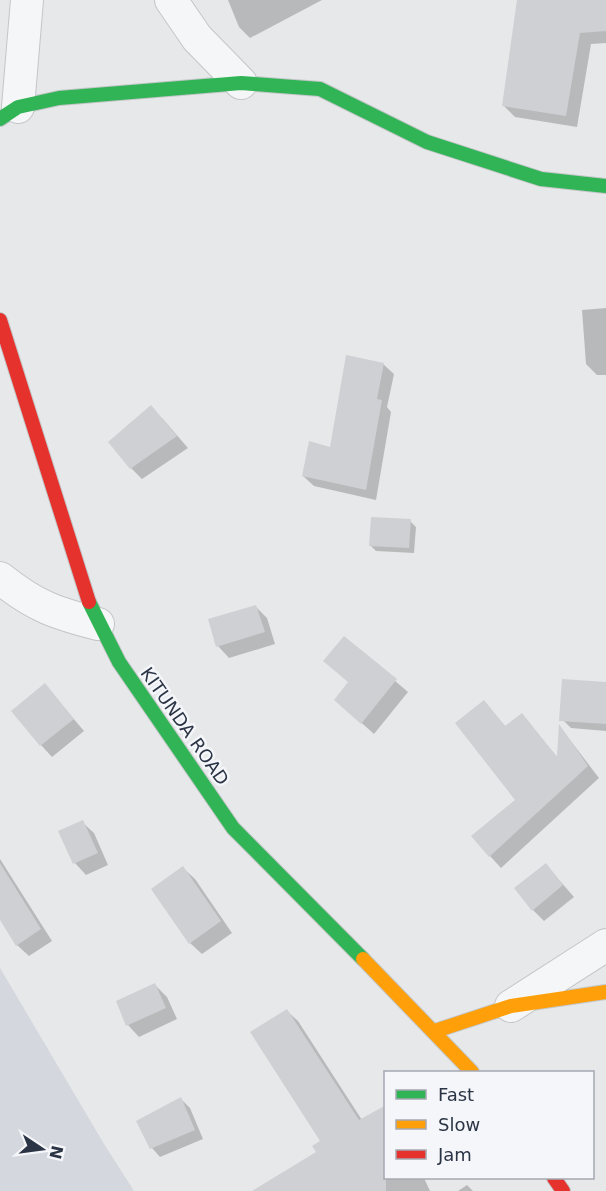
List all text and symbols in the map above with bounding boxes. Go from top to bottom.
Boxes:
street label: KITUNDA ROAD [137,663,233,789]
legend [384,1071,594,1179]
text: Fast [438,1084,474,1105]
text: Slow [438,1114,480,1135]
north arrow [12,1119,72,1179]
text: N [45,1144,67,1161]
text: Jam [437,1144,472,1165]

